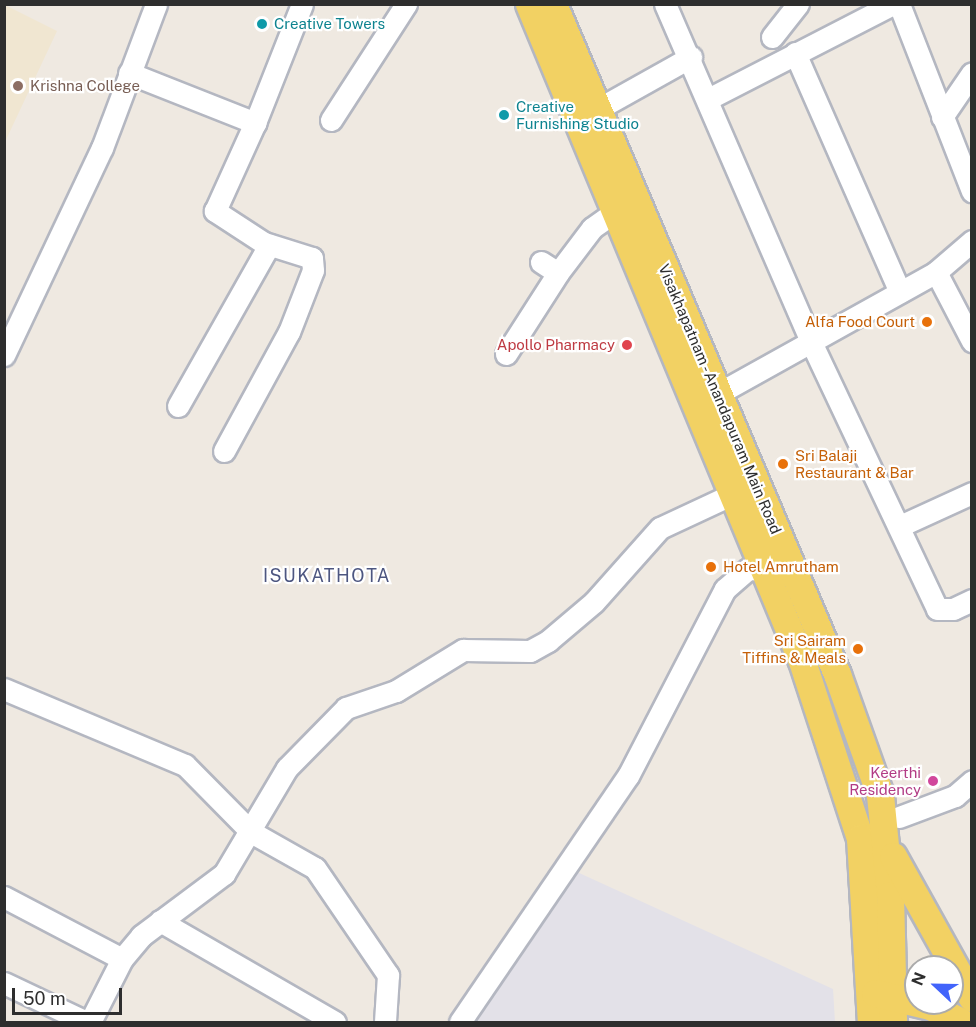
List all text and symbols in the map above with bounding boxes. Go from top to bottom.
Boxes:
place label: Creative Towers [274,15,385,33]
marker: Creative Towers [255,17,269,31]
place label: Krishna College [30,77,140,95]
marker: Krishna College [11,79,25,93]
place label: Creative Furnishing Studio [516,97,639,132]
marker: Creative Furnishing Studio [497,108,511,122]
street label: Visakhapatnam - Anandapuram Main Road [654,260,786,538]
place label: Alfa Food Court [805,313,915,331]
marker: Alfa Food Court [920,315,934,329]
place label: Apollo Pharmacy [497,336,615,354]
marker: Apollo Pharmacy [620,338,634,352]
place label: Sri Balaji Restaurant & Bar [795,446,914,481]
marker: Sri Balaji Restaurant & Bar [776,457,790,471]
place label: Hotel Amrutham [723,558,839,576]
marker: Hotel Amrutham [704,560,718,574]
district label: ISUKATHOTA [263,565,391,587]
place label: Sri Sairam Tiffins & Meals [742,631,846,666]
marker: Sri Sairam Tiffins & Meals [851,642,865,656]
place label: Keerthi Residency [849,763,921,798]
marker: Keerthi Residency [926,774,940,788]
north arrow [904,955,964,1015]
text: N [908,969,930,988]
scale bar [15,976,124,1014]
text: 50 m [23,988,66,1009]

